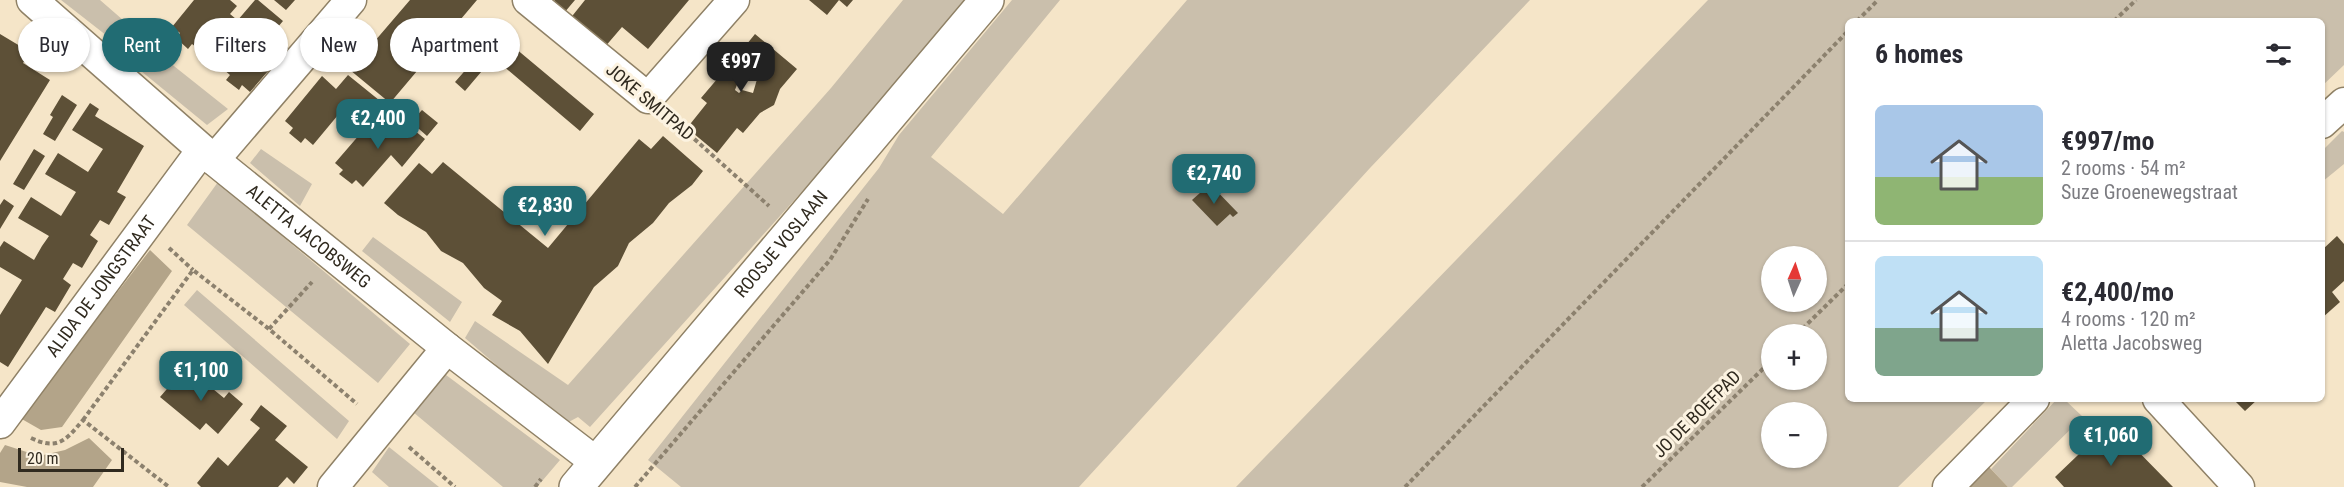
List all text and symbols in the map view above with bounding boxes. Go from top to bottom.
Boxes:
chip: Buy [18,18,90,72]
chip: Rent [102,18,182,72]
chip: Filters [194,18,288,72]
chip: New [300,18,378,72]
chip: Apartment [390,18,520,72]
icon: filters [2262,38,2295,71]
text: 6 homes [1875,39,1963,69]
pin: €997 [705,42,777,93]
text: €997 [721,49,761,73]
street label: JOKE SMITPAD [602,59,699,144]
pin: €2,400 [329,99,427,150]
text: €2,400 [350,106,406,130]
text: €997/mo [2061,126,2154,156]
icon: home [1923,129,1995,201]
pin: €2,740 [1165,154,1263,205]
text: 2 rooms · 54 m² [2061,156,2186,180]
text: €2,740 [1186,161,1242,185]
street label: ALETTA JACOBSWEG [243,180,375,292]
text: Suze Groenewegstraat [2061,180,2238,204]
pin: €2,830 [496,186,594,237]
street label: ROOSJE VOSLAAN [730,186,832,301]
text: €2,830 [517,193,573,217]
street label: ALIDA DE JONGSTRAAT [42,211,160,361]
north arrow [1761,246,1827,312]
map controls [1761,246,1827,468]
text: €2,400/mo [2061,277,2174,307]
icon: home [1923,280,1995,352]
text: 4 rooms · 120 m² [2061,307,2196,331]
button: + [1761,324,1827,390]
text: Aletta Jacobsweg [2061,331,2202,355]
pin: €1,100 [152,351,250,402]
text: €1,100 [173,358,229,382]
street label: JO DE BOEFPAD [1649,366,1745,462]
button: − [1761,402,1827,468]
pin: €1,060 [2062,416,2160,467]
text: €1,060 [2083,423,2139,447]
scale bar [18,445,124,472]
text: 20 m [27,449,59,468]

